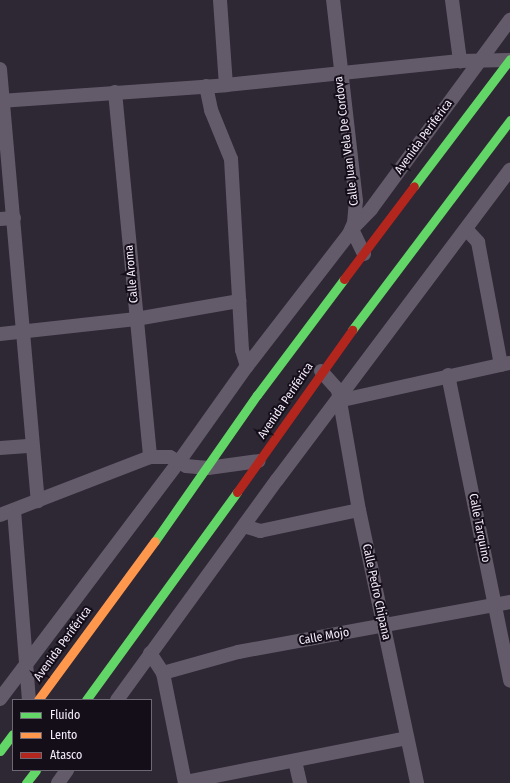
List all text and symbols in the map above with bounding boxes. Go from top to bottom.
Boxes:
street label: Calle Juan Vela De Cordova [332,75,362,207]
street label: Avenida Periferica [392,97,456,177]
street label: Calle Aroma [122,244,142,304]
street label: Avenida Periférica [255,360,317,442]
street label: Calle Tarquino [465,492,493,564]
street label: Calle Pedro Chipana [359,543,393,641]
street label: Avenida Periférica [31,604,95,684]
street label: Calle Mojo [298,625,350,649]
legend [12,699,152,771]
text: Fluido [50,708,80,722]
text: Lento [50,728,77,742]
text: Atasco [50,748,82,762]

